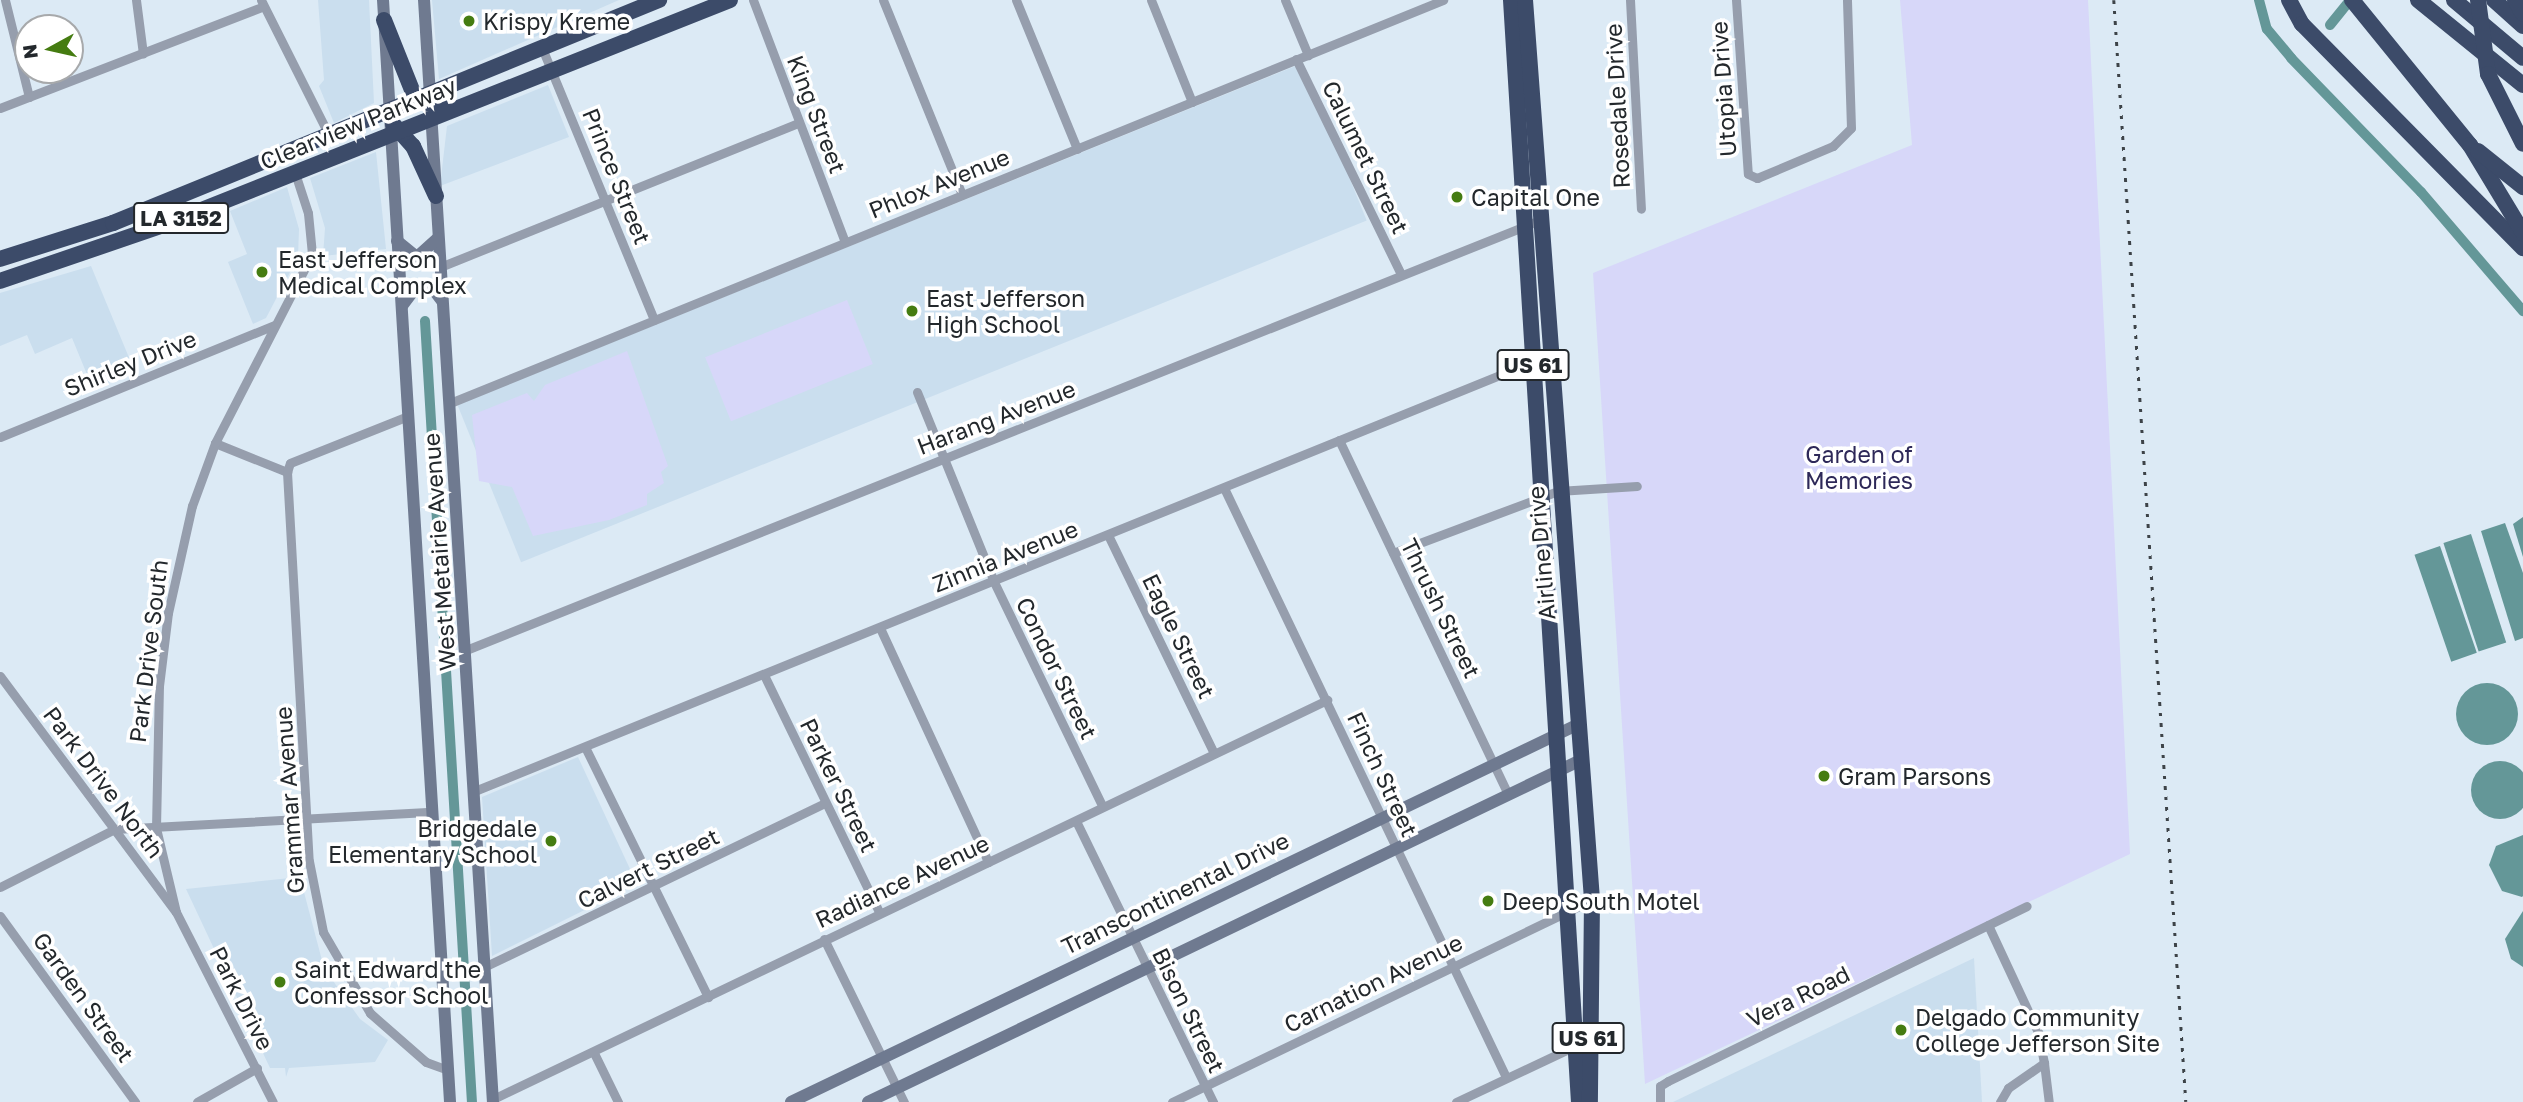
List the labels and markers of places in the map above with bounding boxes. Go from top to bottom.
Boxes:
place label: Krispy Kreme [483,7,630,35]
marker: Krispy Kreme [461,13,477,29]
place label: Capital One [1471,183,1600,211]
marker: Capital One [1449,189,1465,205]
place label: East Jefferson Medical Complex [278,245,467,299]
marker: East Jefferson Medical Complex [252,262,272,282]
place label: East Jefferson High School [926,284,1085,338]
marker: East Jefferson High School [904,303,920,319]
place label: Gram Parsons [1838,762,1991,790]
marker: Gram Parsons [1816,768,1832,784]
place label: Bridgedale Elementary School [328,814,537,868]
marker: Bridgedale Elementary School [543,833,559,849]
place label: Deep South Motel [1502,887,1700,915]
marker: Deep South Motel [1480,893,1496,909]
place label: Saint Edward the Confessor School [294,955,488,1009]
marker: Saint Edward the Confessor School [272,974,288,990]
place label: Delgado Community College Jefferson Site [1915,1003,2160,1057]
marker: Delgado Community College Jefferson Site [1893,1022,1909,1038]

